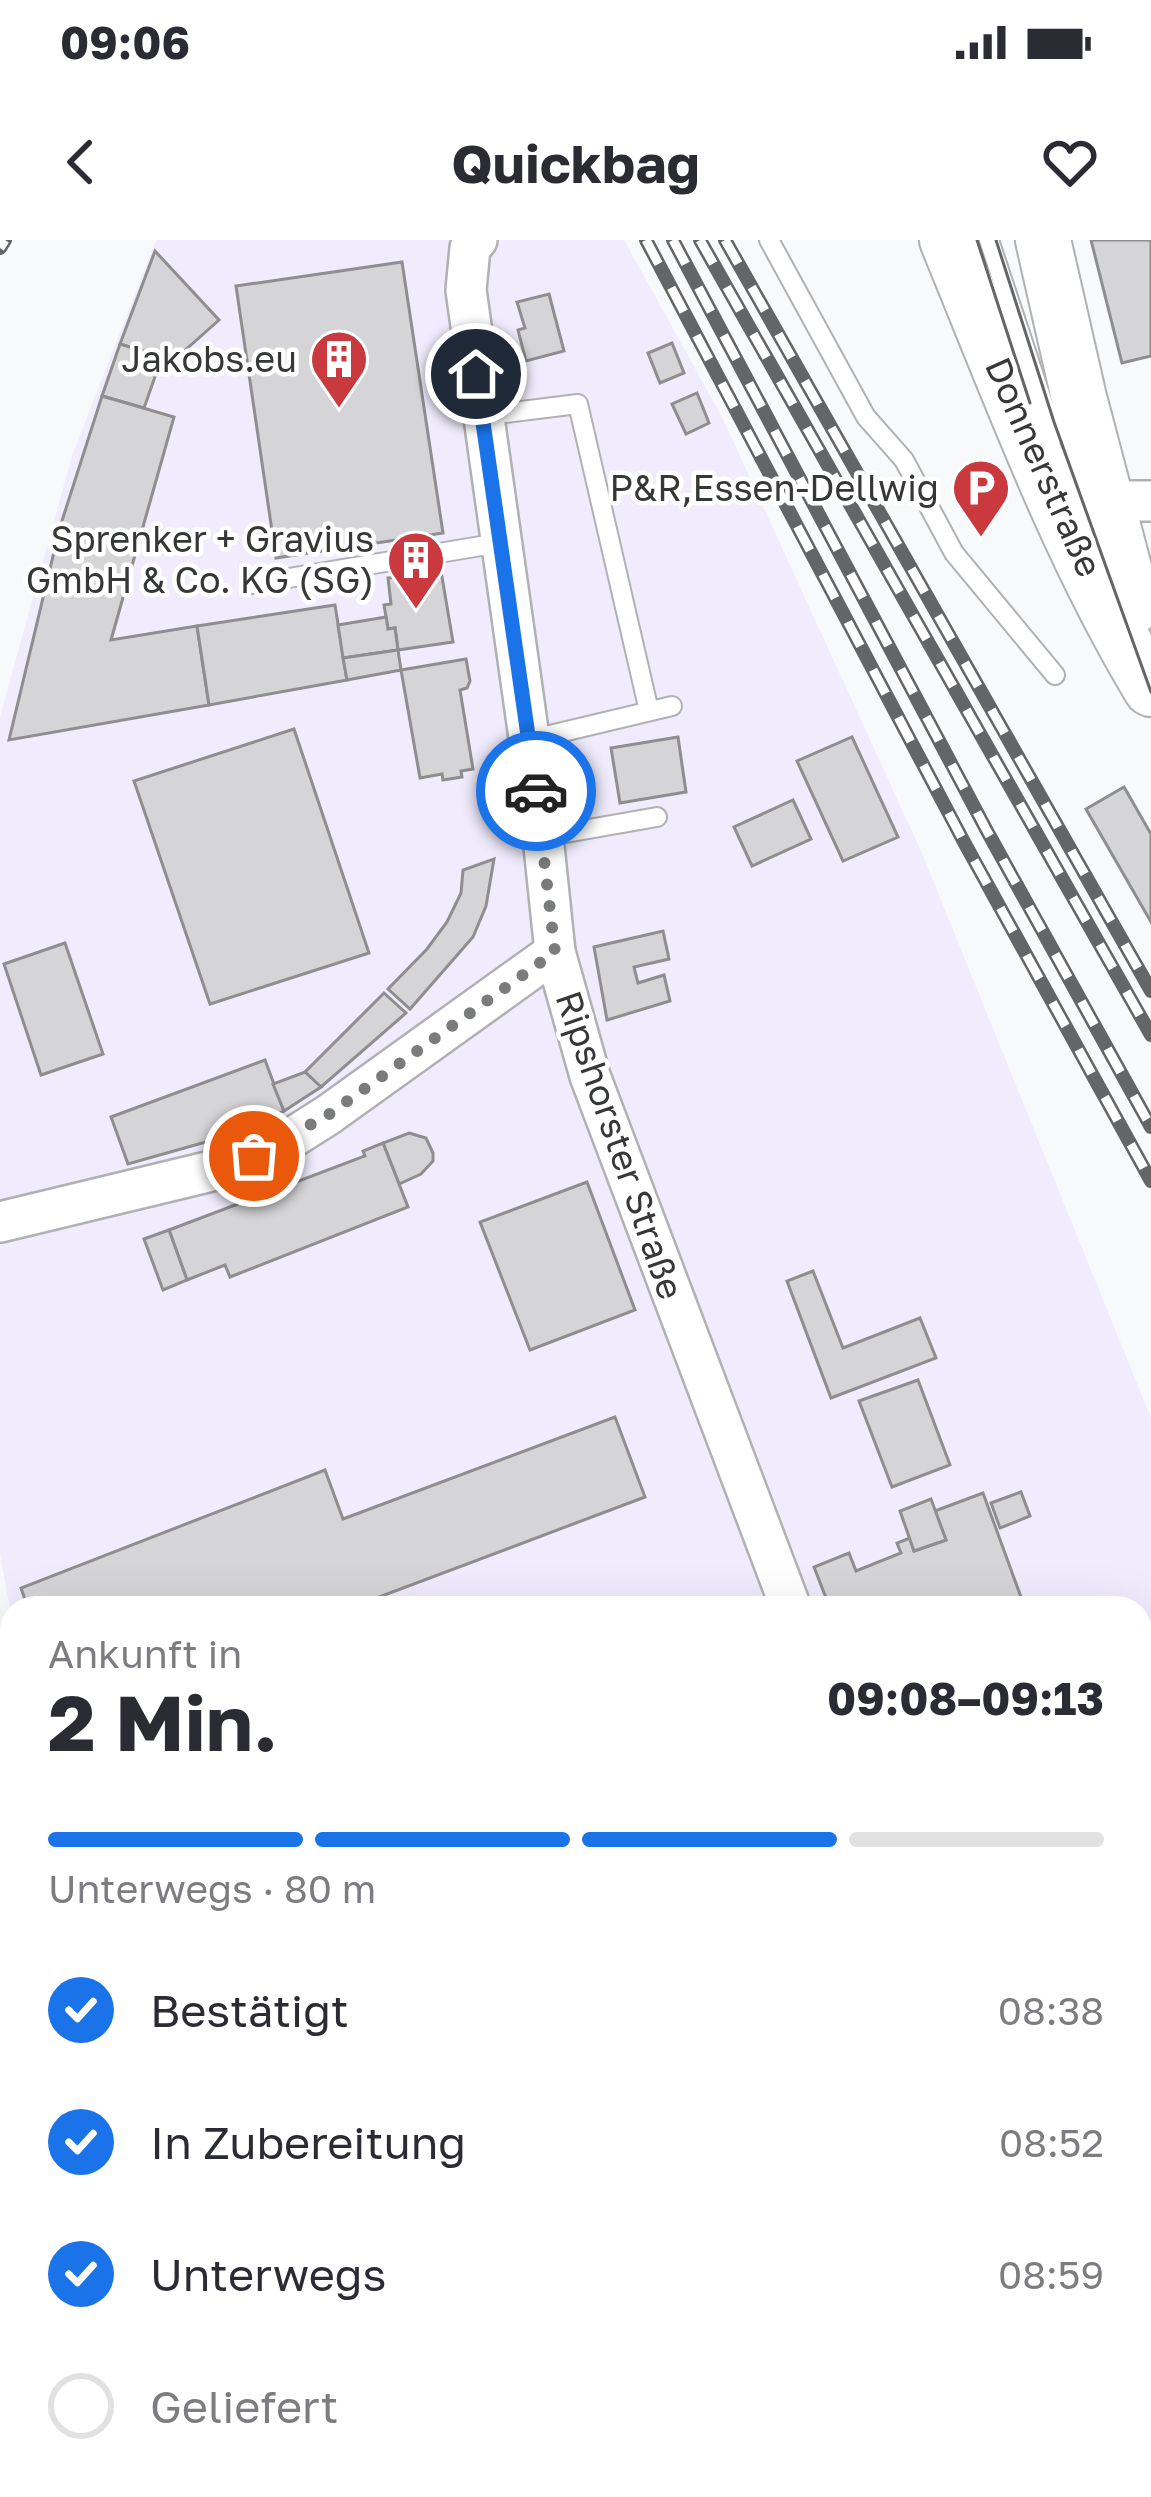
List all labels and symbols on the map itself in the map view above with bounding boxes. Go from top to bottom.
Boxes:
pin [425,323,527,425]
building icon: Jakobs.eu [308,328,370,410]
place label: Jakobs.eu [121,337,297,380]
street label: Donnerstraße [977,351,1112,583]
parking icon: P&R,Essen-Dellwig [950,457,1012,539]
place label: P&R,Essen-Dellwig [609,466,939,509]
place label: Sprenker + Gravius GmbH & Co. KG (SG) [26,517,374,601]
building icon: Sprenker + Gravius GmbH & Co. KG (SG) [385,529,447,611]
courier [476,731,596,851]
street label: Ripshorster Straße [548,985,693,1305]
pin [203,1105,305,1207]

